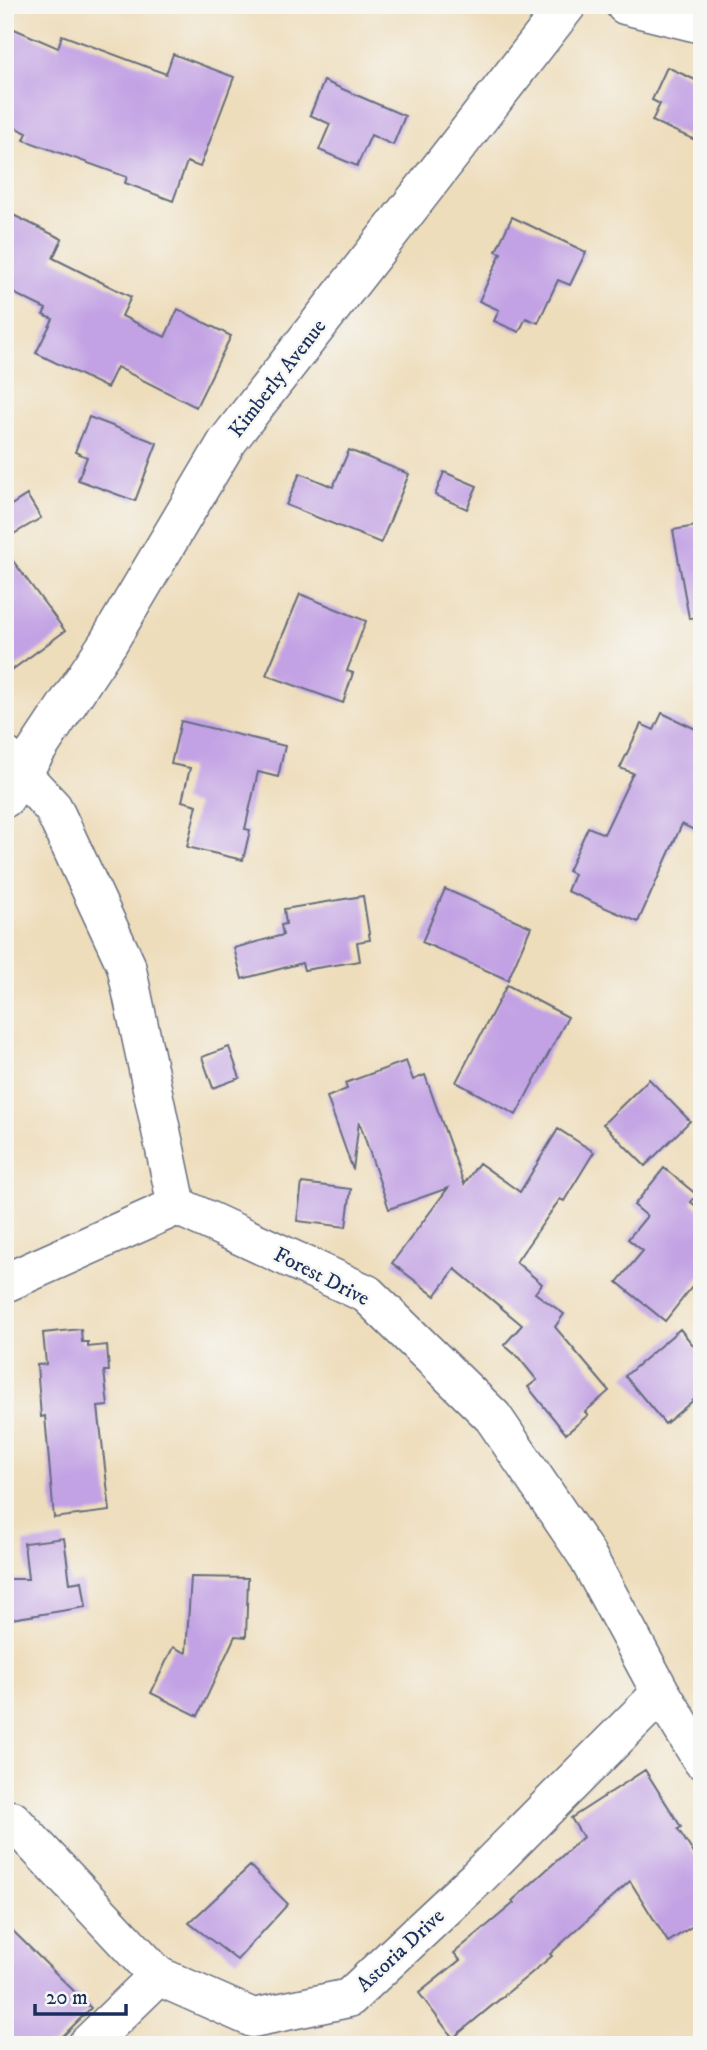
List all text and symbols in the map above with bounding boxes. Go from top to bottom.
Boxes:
street label: Kimberly Avenue [223,314,332,443]
street label: Forest Drive [269,1242,374,1312]
street label: Astoria Drive [351,1903,450,1998]
scale bar [35,1973,126,2017]
text: 20 m [46,1985,88,2011]

